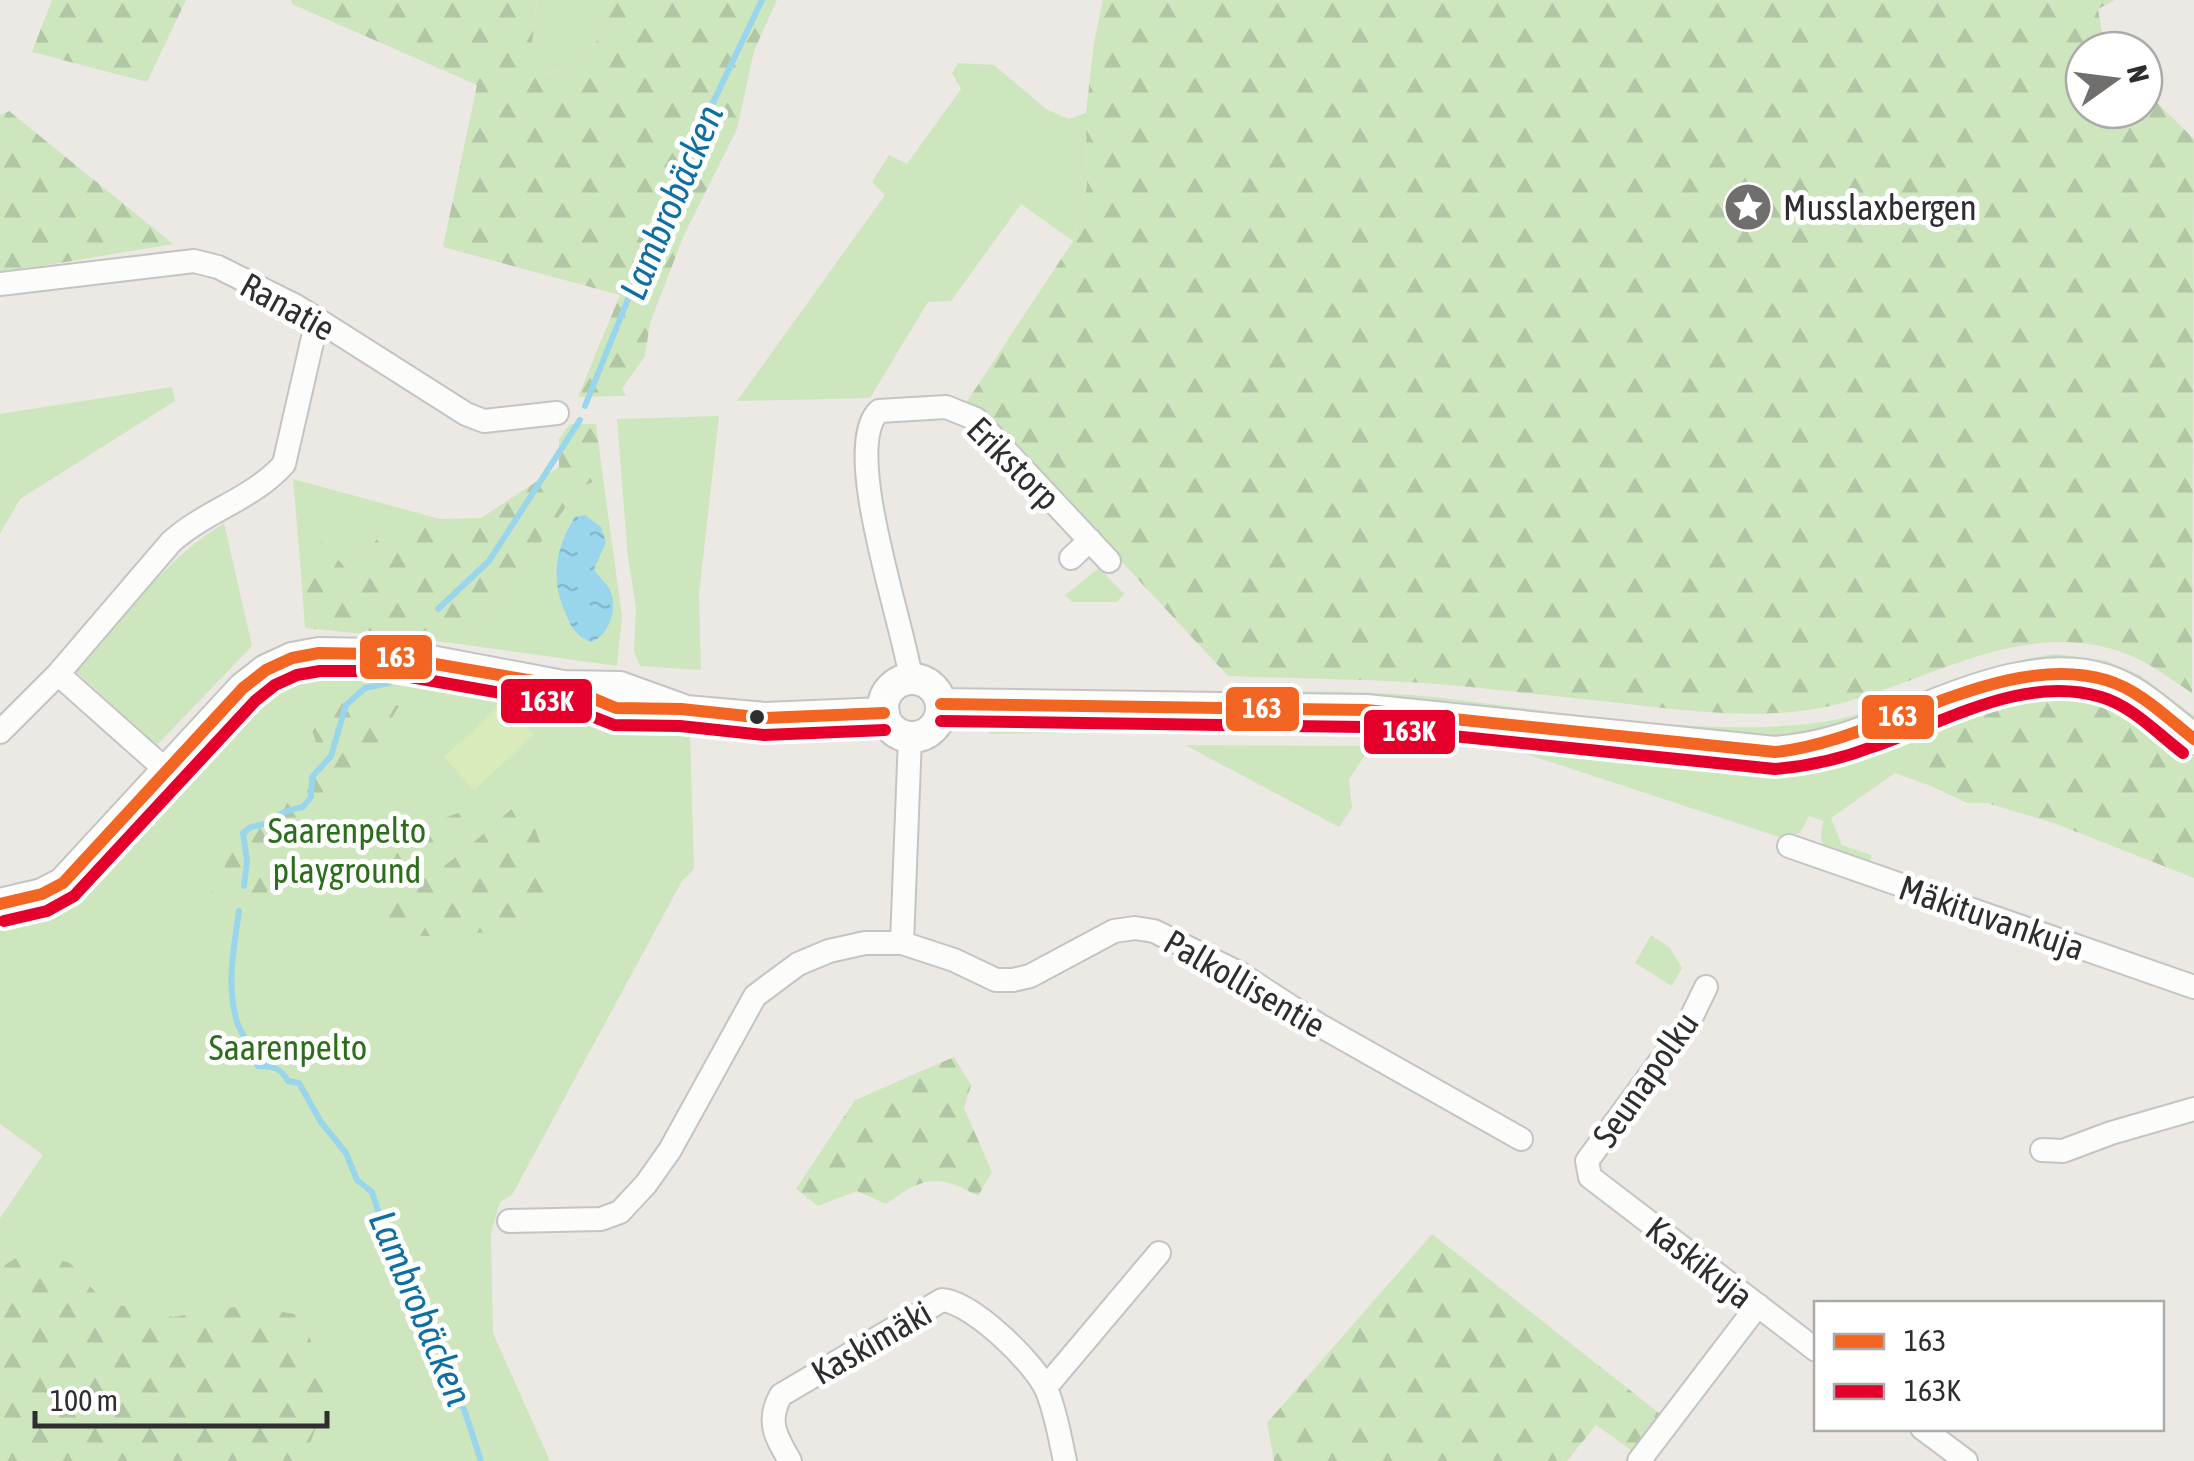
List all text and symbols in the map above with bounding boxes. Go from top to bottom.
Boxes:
north arrow [2064,30,2164,130]
text: N [2121,62,2156,86]
water label: Lambrobäcken [611,98,731,306]
place icon: Musslaxbergen [1722,181,1774,233]
place label: Musslaxbergen [1783,187,1977,227]
street label: Ranatie [234,264,342,348]
street label: Erikstorp [960,409,1068,517]
line badge: 163 [358,633,434,681]
text: 163 [376,641,416,673]
line badge: 163K [499,677,594,725]
text: 163K [520,685,574,717]
line badge: 163 [1224,685,1301,733]
text: 163 [1242,692,1282,724]
line badge: 163 [1860,693,1936,741]
text: 163 [1878,700,1918,732]
unlabelled marker [747,707,767,727]
line badge: 163K [1362,708,1457,756]
text: 163K [1382,715,1436,747]
park label: Saarenpelto playground [268,810,426,890]
street label: Mäkituvankuja [1894,867,2090,967]
street label: Palkollisentie [1157,921,1333,1045]
street label: Seunapolku [1584,1004,1706,1154]
park label: Saarenpelto [209,1027,367,1067]
water label: Lambrobäcken [361,1204,481,1412]
street label: Kaskikuja [1639,1208,1761,1316]
street label: Kaskimäki [804,1292,938,1392]
legend [1814,1301,2164,1431]
text: 163 [1904,1323,1946,1357]
scale bar [35,1366,328,1428]
text: 163K [1904,1373,1961,1407]
text: 100 m [50,1383,118,1417]

